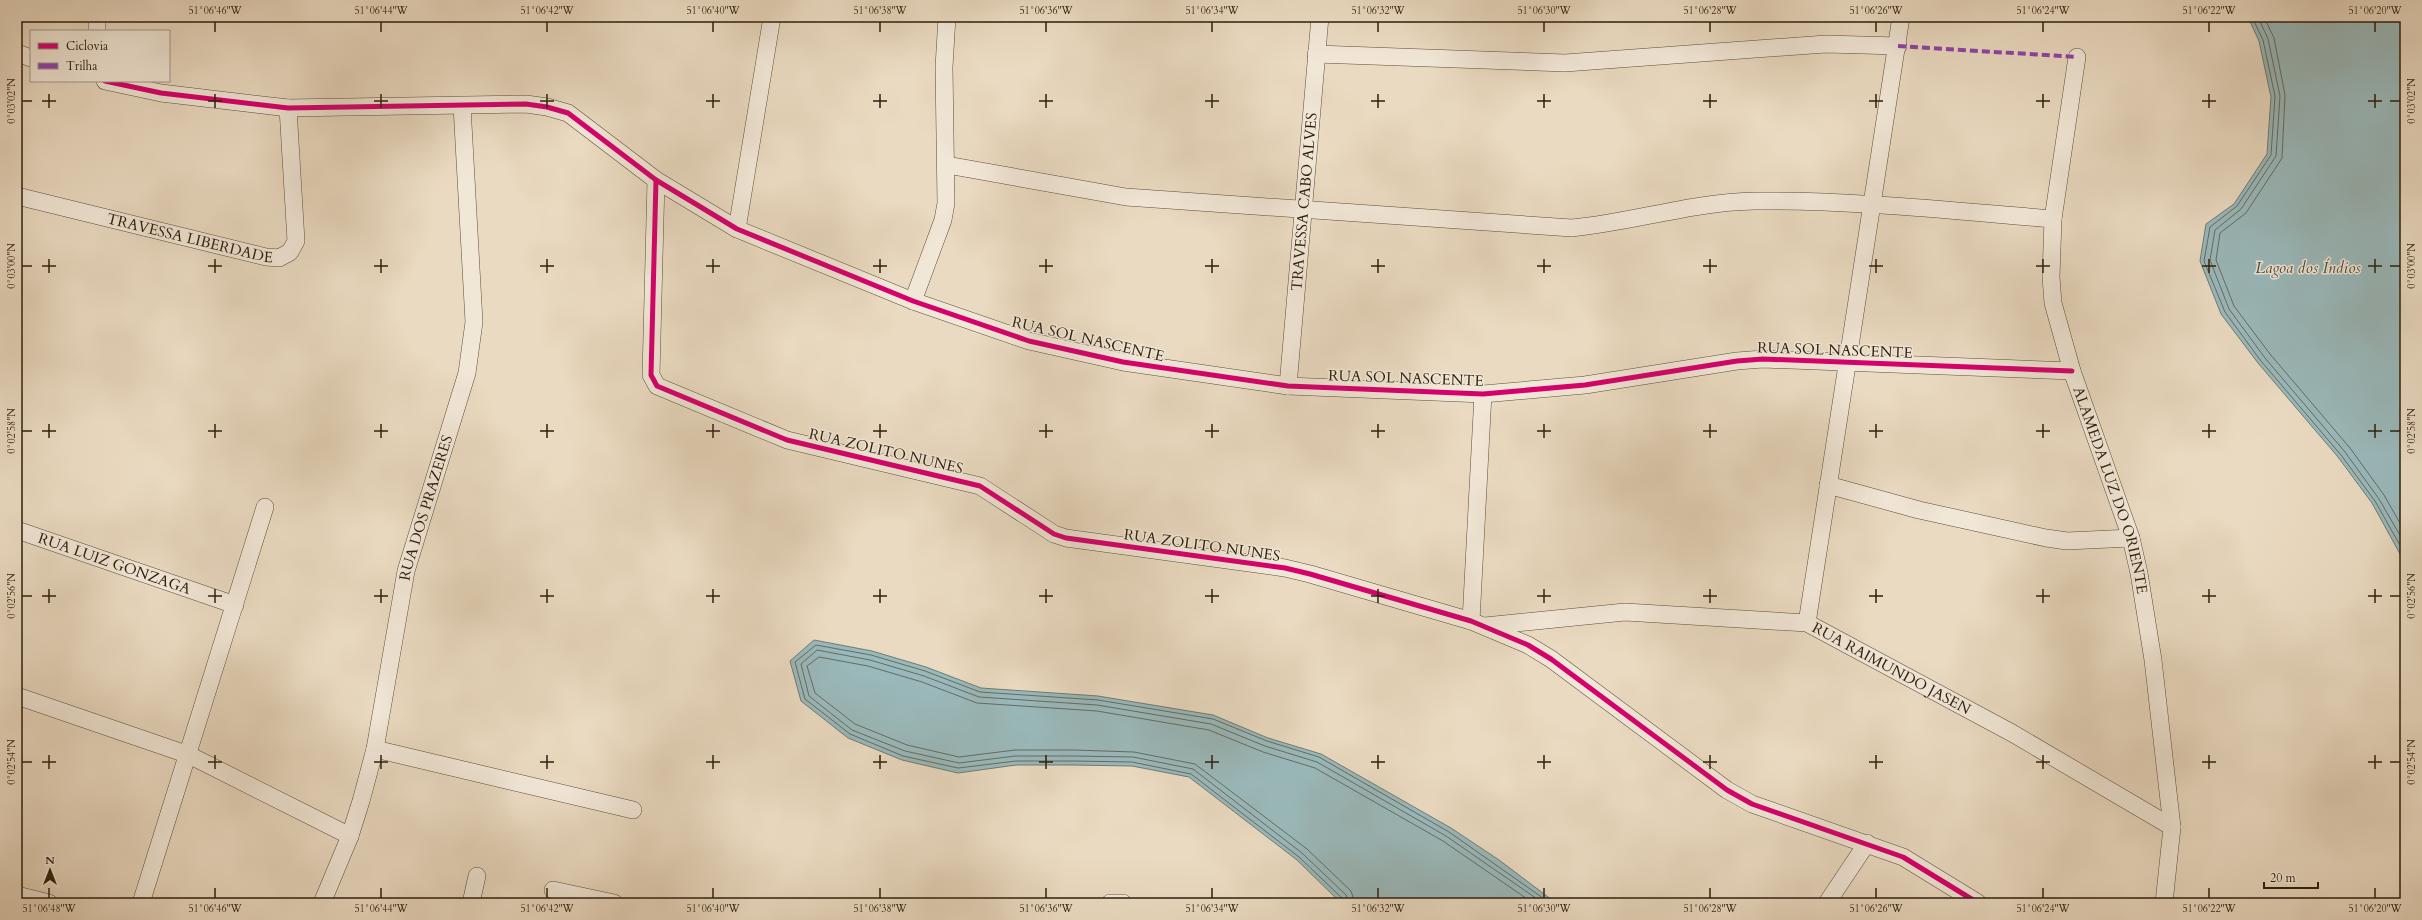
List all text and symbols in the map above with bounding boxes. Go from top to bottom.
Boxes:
text: 51°06'46"W [188,4,243,18]
text: 51°06'44"W [354,4,409,18]
text: 51°06'42"W [520,4,575,18]
text: 51°06'40"W [686,4,741,18]
text: 51°06'38"W [853,4,908,18]
text: 51°06'36"W [1019,4,1074,18]
text: 51°06'34"W [1185,4,1240,18]
text: 51°06'32"W [1351,4,1406,18]
text: 51°06'30"W [1517,4,1572,18]
text: 51°06'28"W [1683,4,1738,18]
text: 51°06'26"W [1849,4,1904,18]
text: 51°06'24"W [2016,4,2071,18]
text: 51°06'22"W [2182,4,2237,18]
text: 51°06'20"W [2348,4,2403,18]
legend [30,30,170,82]
text: Ciclovia [66,38,109,54]
text: Trilha [66,58,98,74]
text: 0°03'02"N [5,78,19,124]
text: 0°03'02"N [2405,78,2419,124]
street label: TRAVESSA CABO ALVES [1286,112,1322,292]
street label: TRAVESSA LIBERDADE [105,208,274,267]
text: 0°03'00"N [5,243,19,289]
text: 0°03'00"N [2405,243,2419,289]
water label: Lagoa dos Índios [2255,257,2361,279]
street label: RUA SOL NASCENTE [1010,312,1166,366]
street label: RUA SOL NASCENTE [1757,337,1913,363]
street label: RUA SOL NASCENTE [1328,365,1484,391]
street label: ALAMEDA LUZ DO ORIENTE [2068,384,2152,595]
text: 0°02'58"N [5,408,19,454]
text: 0°02'58"N [2405,408,2419,454]
street label: RUA ZOLITO NUNES [807,424,965,478]
street label: RUA DOS PRAZERES [395,433,457,582]
street label: RUA ZOLITO NUNES [1122,524,1282,566]
street label: RUA LUIZ GONZAGA [35,528,194,599]
text: 0°02'56"N [5,573,19,619]
text: 0°02'56"N [2405,573,2419,619]
street label: RUA RAIMUNDO JASEN [1809,618,1975,719]
text: 0°02'54"N [5,739,19,785]
text: 0°02'54"N [2405,739,2419,785]
north arrow [30,850,70,890]
text: N [45,853,55,868]
scale bar [2264,864,2318,890]
text: 20 m [2270,870,2297,886]
text: 51°06'48"W [22,902,77,916]
text: 51°06'46"W [188,902,243,916]
text: 51°06'44"W [354,902,409,916]
text: 51°06'42"W [520,902,575,916]
text: 51°06'40"W [686,902,741,916]
text: 51°06'38"W [853,902,908,916]
text: 51°06'36"W [1019,902,1074,916]
text: 51°06'34"W [1185,902,1240,916]
text: 51°06'32"W [1351,902,1406,916]
text: 51°06'30"W [1517,902,1572,916]
text: 51°06'28"W [1683,902,1738,916]
text: 51°06'26"W [1849,902,1904,916]
text: 51°06'24"W [2016,902,2071,916]
text: 51°06'22"W [2182,902,2237,916]
text: 51°06'20"W [2348,902,2403,916]

